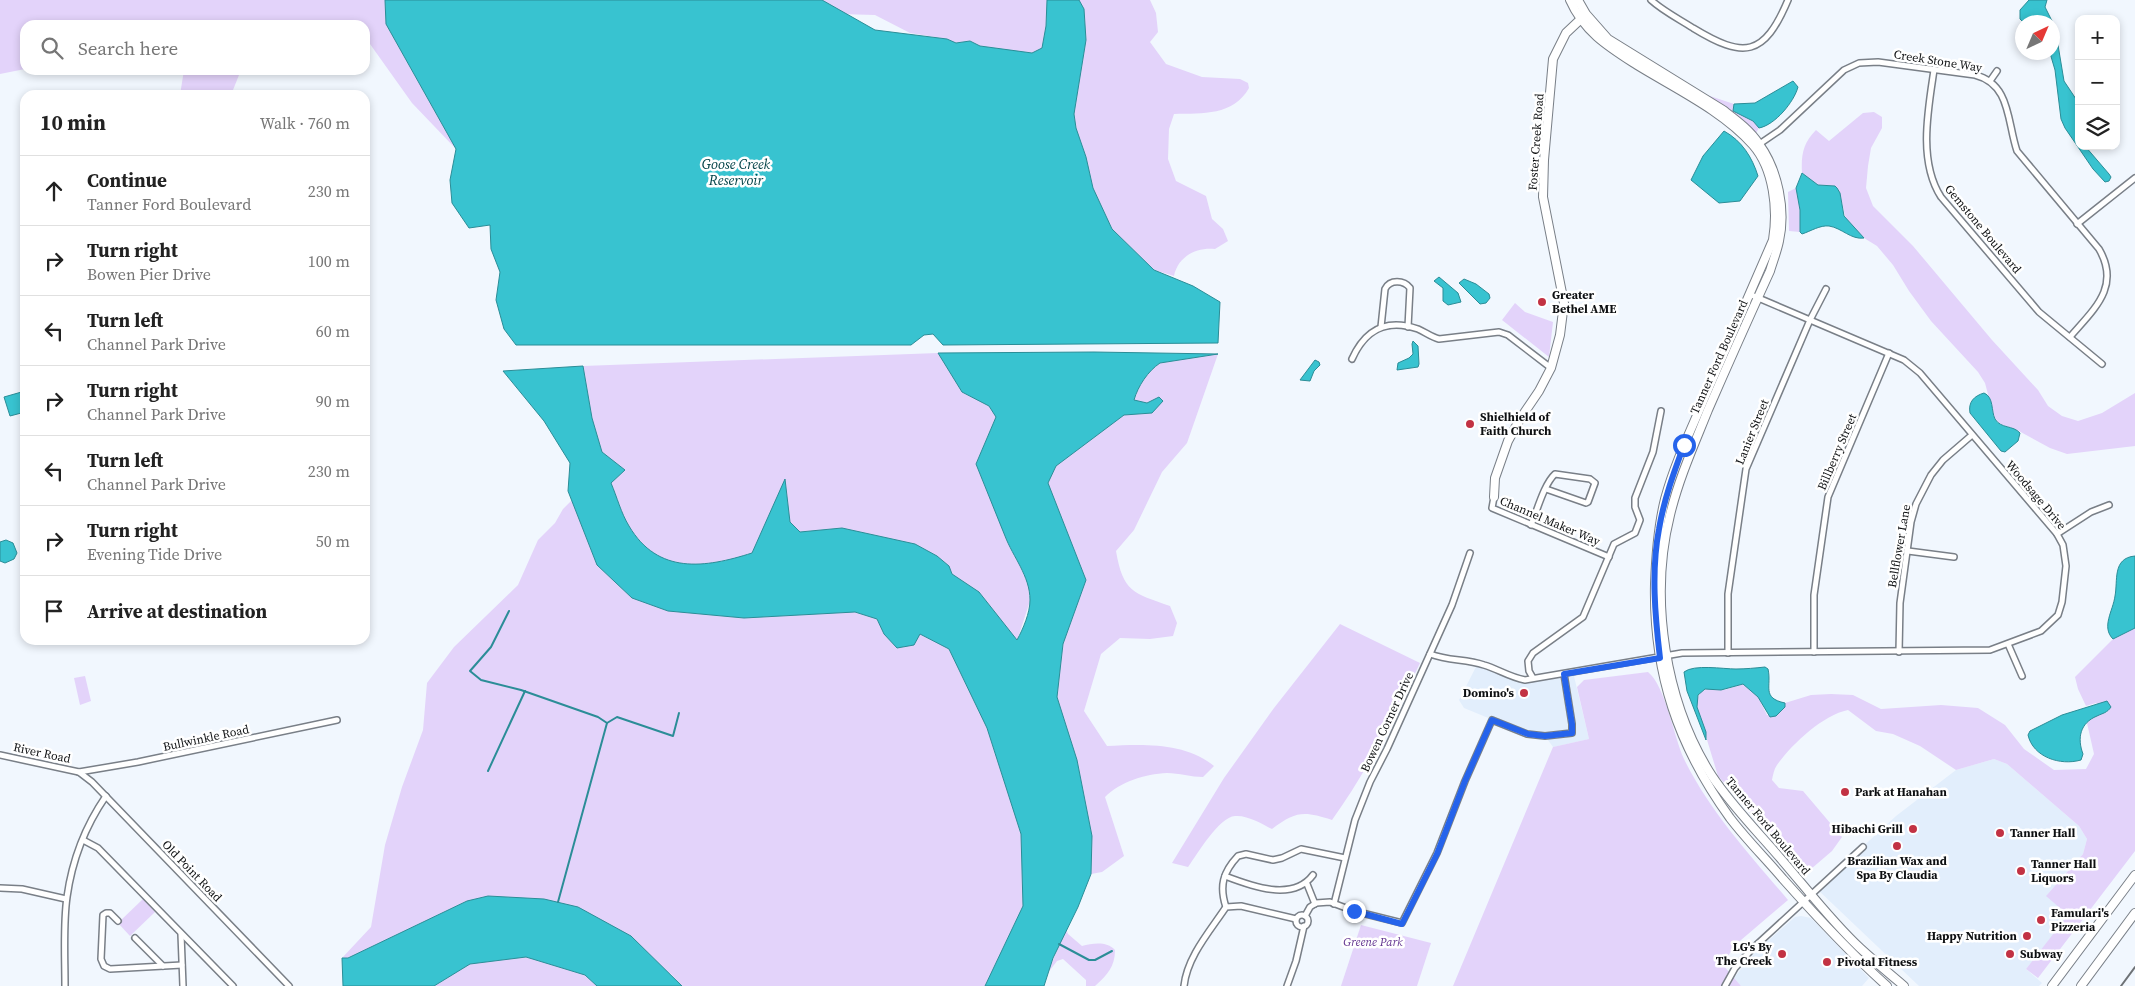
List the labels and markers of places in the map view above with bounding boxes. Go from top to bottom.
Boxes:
place label: Greater Bethel AME [1552,287,1616,317]
marker: Greater Bethel AME [1536,296,1548,308]
place label: Shielhield of Faith Church [1480,409,1552,439]
marker: Shielhield of Faith Church [1464,418,1476,430]
place label: Domino's [1463,685,1515,701]
marker: Domino's [1518,687,1530,699]
place label: Park at Hanahan [1855,784,1947,800]
marker: Park at Hanahan [1839,786,1851,798]
place label: Hibachi Grill [1832,821,1903,837]
marker: Hibachi Grill [1907,823,1919,835]
place label: Tanner Hall [2010,825,2076,841]
marker: Tanner Hall [1994,827,2006,839]
marker: Brazilian Wax and Spa By Claudia [1891,840,1903,852]
place label: Brazilian Wax and Spa By Claudia [1847,853,1947,883]
place label: Tanner Hall Liquors [2031,856,2097,886]
marker: Tanner Hall Liquors [2015,865,2027,877]
place label: Famulari's Pizzeria [2051,905,2110,935]
marker: Famulari's Pizzeria [2035,914,2047,926]
place label: Happy Nutrition [1927,928,2018,944]
marker: Happy Nutrition [2021,930,2033,942]
place label: LG's By The Creek [1716,939,1773,969]
place label: Subway [2020,946,2063,962]
marker: LG's By The Creek [1776,948,1788,960]
marker: Subway [2004,948,2016,960]
place label: Pivotal Fitness [1837,954,1918,970]
marker: Pivotal Fitness [1821,956,1833,968]

